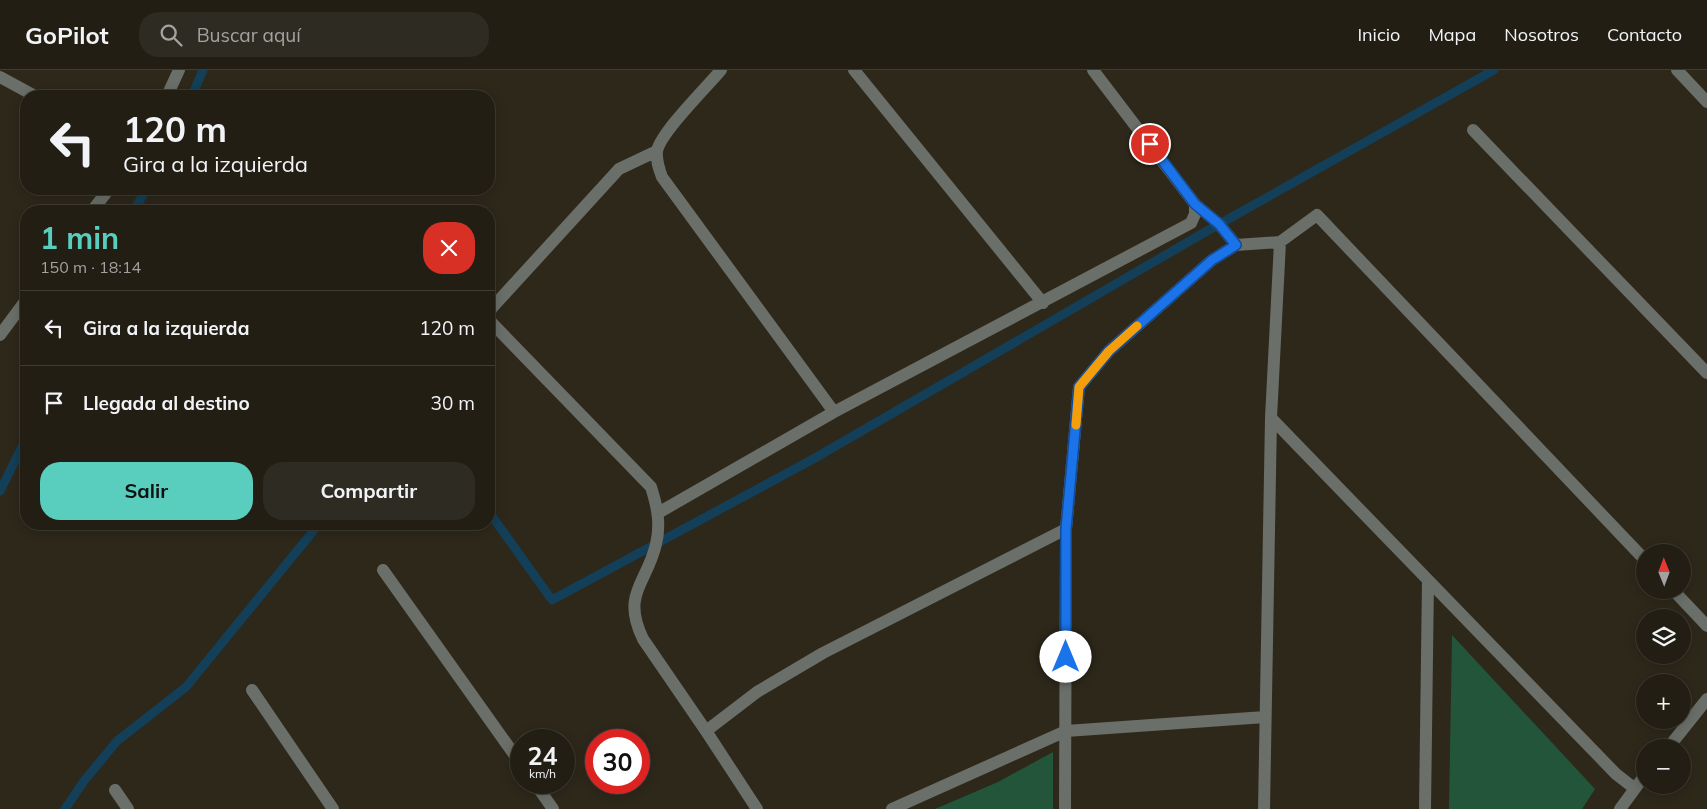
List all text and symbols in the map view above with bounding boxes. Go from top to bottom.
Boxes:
search box [139,12,489,57]
text: GoPilot [25,20,109,50]
icon: search [157,21,185,49]
text: Buscar aquí [197,23,301,47]
text: Inicio [1357,23,1400,46]
text: Mapa [1428,23,1476,46]
text: Nosotros [1504,23,1579,46]
text: Contacto [1607,23,1682,46]
text: 120 m [123,107,227,151]
icon: left [40,110,105,175]
pin [1129,123,1171,165]
icon: arrive [1136,130,1164,158]
text: Gira a la izquierda [123,150,308,178]
text: 1 min [40,219,119,257]
button: close [423,222,475,274]
text: 150 m · 18:14 [40,257,141,277]
icon: left [40,314,68,342]
text: Gira a la izquierda [83,316,249,340]
text: 120 m [419,316,475,340]
icon: arrive [40,389,68,417]
text: Llegada al destino [83,391,250,415]
text: 30 m [431,391,475,415]
button: Salir [40,462,253,520]
button: Compartir [263,462,475,520]
north arrow [1636,544,1691,599]
map controls [1636,544,1691,794]
button: layers [1636,609,1691,664]
position arrow [1039,630,1091,682]
button: + [1636,674,1691,729]
speed limit sign: 30 [585,729,650,794]
button: − [1636,739,1691,794]
text: 24 [527,740,558,771]
text: km/h [529,766,556,781]

